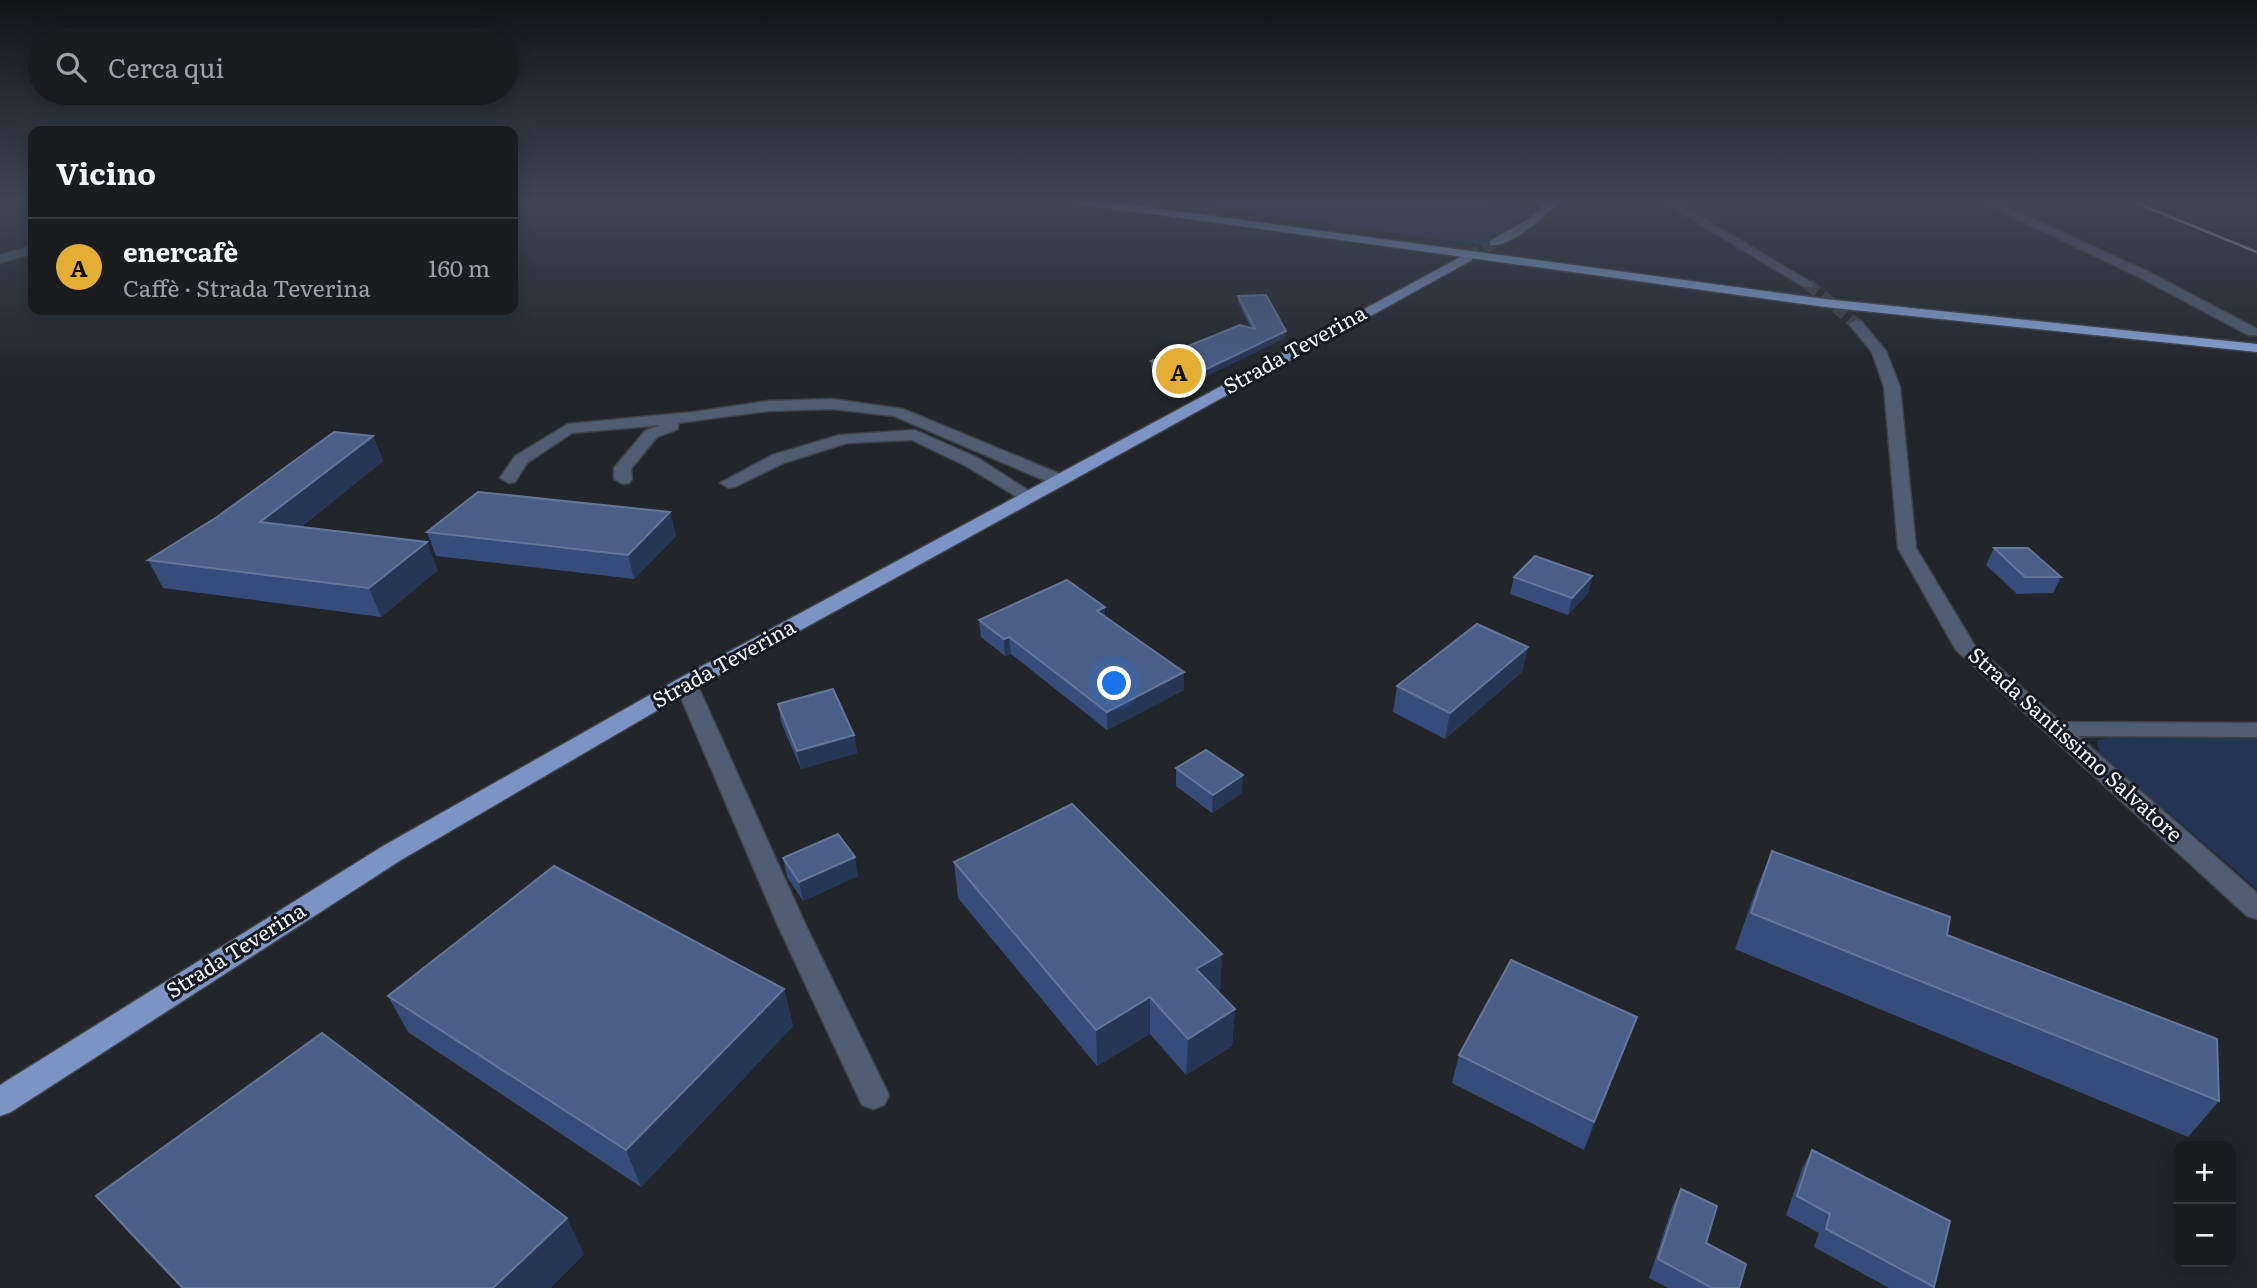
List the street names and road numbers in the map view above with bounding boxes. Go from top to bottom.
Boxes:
street label: Strada Teverina [1217,295,1372,400]
street label: Strada Teverina [646,609,801,714]
street label: Strada Santissimo Salvatore [1963,638,2191,848]
street label: Strada Teverina [159,893,311,1004]

